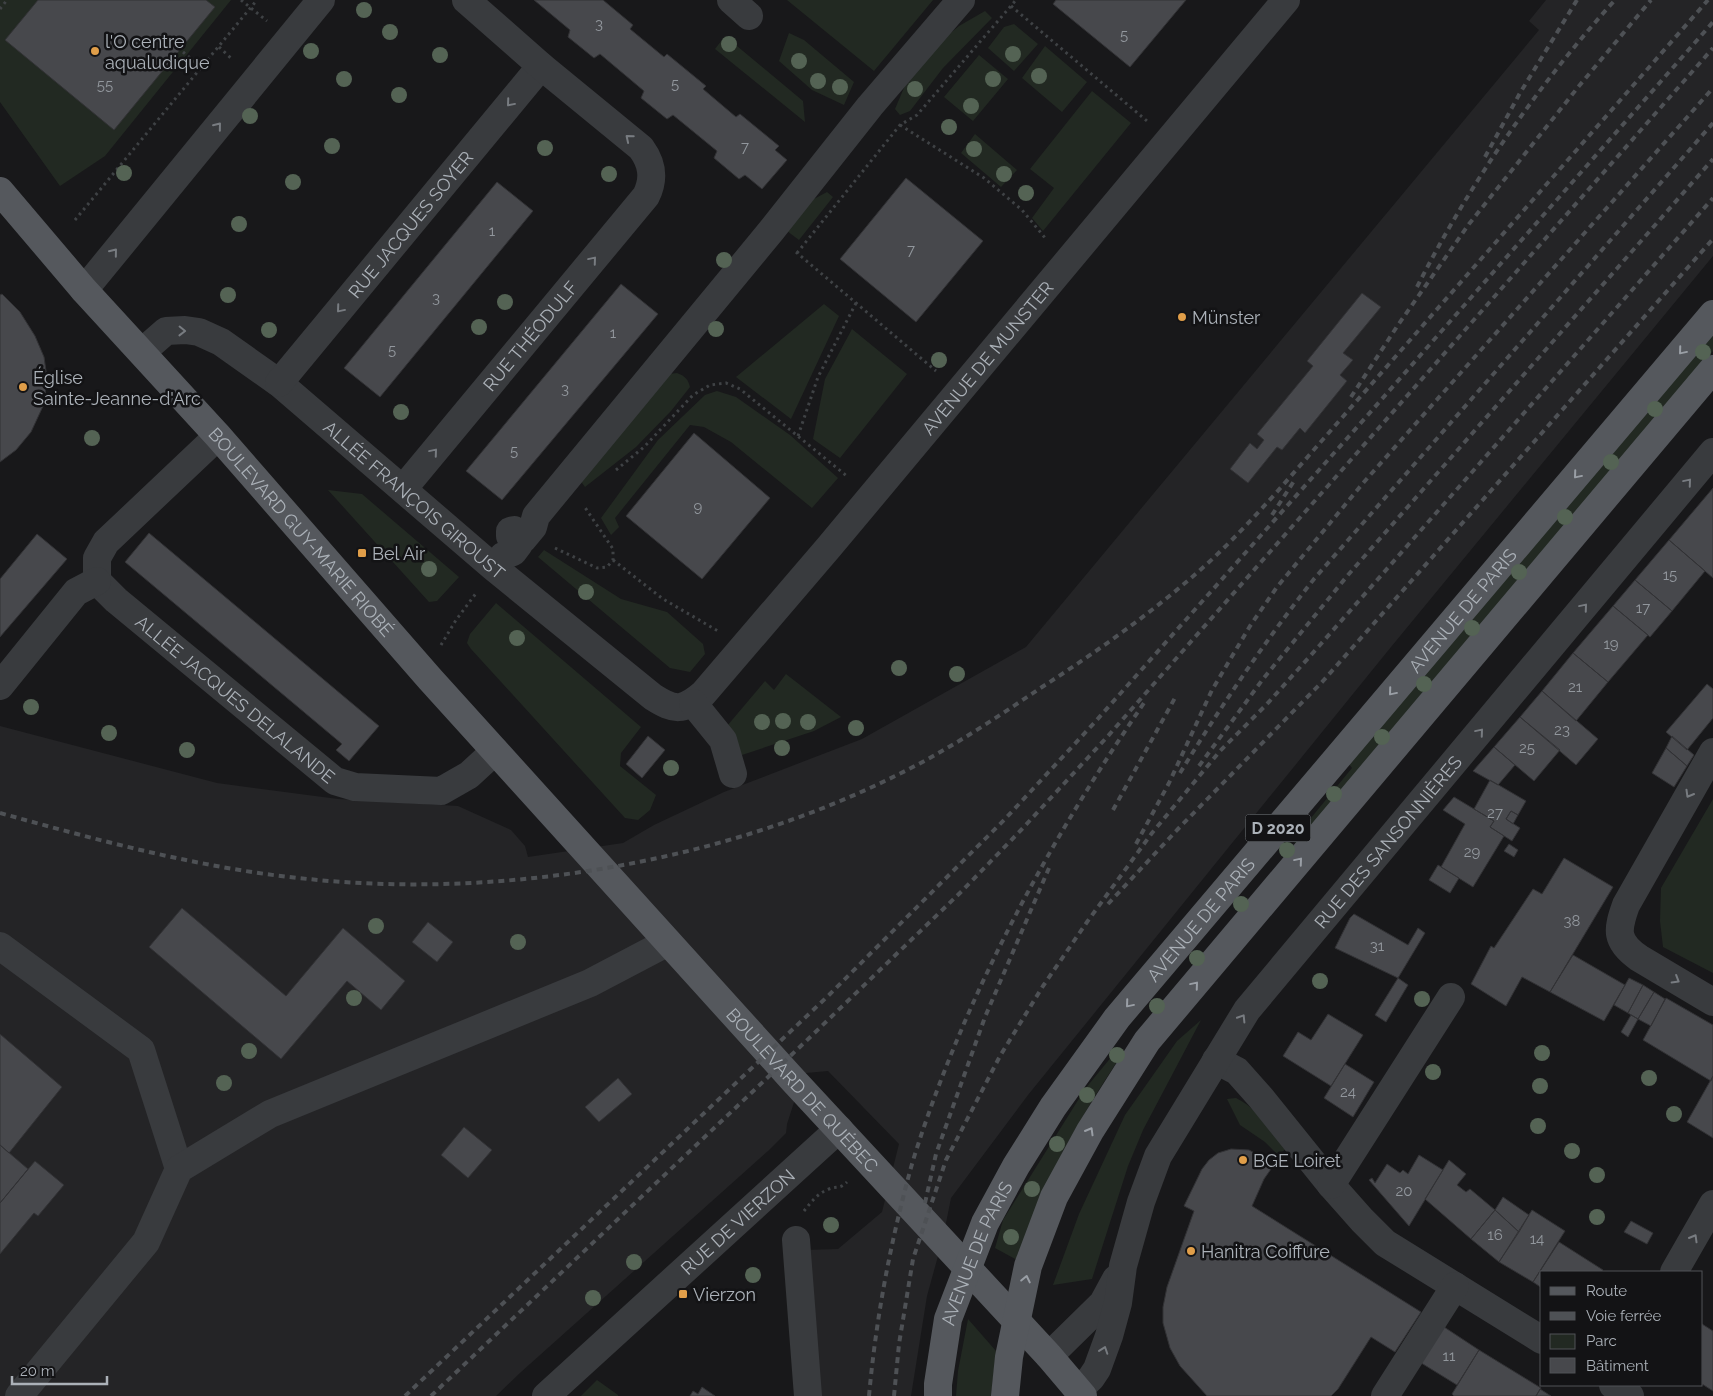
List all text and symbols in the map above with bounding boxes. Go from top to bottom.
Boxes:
house number: 3 [595,15,603,33]
house number: 5 [1120,26,1128,44]
place label: l'O centre aqualudique [105,31,210,73]
marker: l'O centre aqualudique [89,45,101,57]
house number: 5 [671,75,679,93]
house number: 55 [97,76,113,94]
one-way arrow [507,98,516,107]
one-way arrow [212,123,221,132]
one-way arrow [626,136,635,144]
house number: 7 [741,138,749,156]
street label: RUE JACQUES SOYER [343,146,477,302]
house number: 1 [489,222,496,240]
house number: 7 [907,241,915,259]
one-way arrow [109,249,117,258]
one-way arrow [588,256,597,265]
street label: AVENUE DE MUNSTER [917,276,1057,439]
street label: RUE THÉODULF [478,277,582,395]
house number: 3 [432,289,440,307]
one-way arrow [336,304,345,313]
place label: Münster [1192,307,1261,328]
marker: Münster [1176,311,1188,323]
house number: 1 [610,324,617,342]
one-way arrow [179,326,187,336]
house number: 5 [388,341,396,359]
one-way arrow [1679,345,1687,354]
place label: Église Sainte-Jeanne-d'Arc [33,366,201,409]
house number: 3 [561,380,569,398]
marker: Église Sainte-Jeanne-d'Arc [17,381,29,393]
street label: ALLÉE FRANÇOIS GIROUST [320,416,509,583]
street label: BOULEVARD GUY-MARIE RIOBÉ [205,423,399,640]
house number: 5 [510,442,518,460]
one-way arrow [428,449,436,458]
one-way arrow [1574,469,1582,478]
one-way arrow [1682,479,1691,488]
house number: 9 [694,498,703,516]
place label: Bel Air [372,543,426,564]
street label: AVENUE DE PARIS [1404,544,1520,676]
marker: Bel Air [356,547,368,559]
house number: 15 [1663,566,1677,584]
house number: 17 [1636,599,1650,617]
one-way arrow [1578,604,1586,613]
street label: ALLÉE JACQUES DELALANDE [132,610,339,787]
house number: 19 [1603,635,1619,653]
house number: 21 [1568,678,1583,696]
one-way arrow [1389,687,1398,696]
house number: 23 [1554,721,1570,739]
one-way arrow [1474,728,1483,737]
house number: 25 [1519,739,1535,757]
street label: RUE DES SANSONNIÈRES [1310,751,1466,932]
one-way arrow [1685,789,1695,798]
house number: 27 [1487,804,1503,822]
road number: D 2020 [1246,814,1310,841]
house number: 29 [1464,843,1481,861]
street label: AVENUE DE PARIS [1142,853,1259,986]
one-way arrow [1294,857,1303,866]
house number: 38 [1564,912,1581,930]
house number: 31 [1370,937,1385,955]
one-way arrow [1670,974,1679,984]
one-way arrow [1189,981,1198,990]
one-way arrow [1126,998,1135,1007]
street label: BOULEVARD DE QUÉBEC [722,1003,883,1176]
one-way arrow [1235,1015,1245,1024]
house number: 24 [1340,1083,1356,1101]
one-way arrow [1084,1127,1094,1136]
place label: BGE Loiret [1253,1150,1341,1171]
marker: BGE Loiret [1237,1154,1249,1166]
street label: RUE DE VIERZON [676,1164,799,1279]
street label: AVENUE DE PARIS [937,1177,1016,1327]
house number: 20 [1396,1182,1413,1200]
house number: 16 [1487,1226,1503,1244]
house number: 14 [1530,1230,1544,1248]
one-way arrow [1687,1235,1697,1244]
place label: Hanitra Coiffure [1201,1241,1330,1262]
marker: Hanitra Coiffure [1185,1245,1197,1257]
legend [1540,1271,1703,1386]
one-way arrow [1020,1275,1030,1284]
text: Route [1586,1282,1627,1300]
place label: Vierzon [693,1284,756,1305]
marker: Vierzon [677,1288,689,1300]
text: Voie ferrée [1586,1307,1662,1325]
text: Parc [1586,1332,1617,1350]
one-way arrow [1098,1346,1108,1355]
house number: 11 [1443,1347,1456,1365]
scale bar [12,1354,108,1386]
text: Bâtiment [1586,1357,1649,1375]
text: 20 m [20,1362,55,1380]

